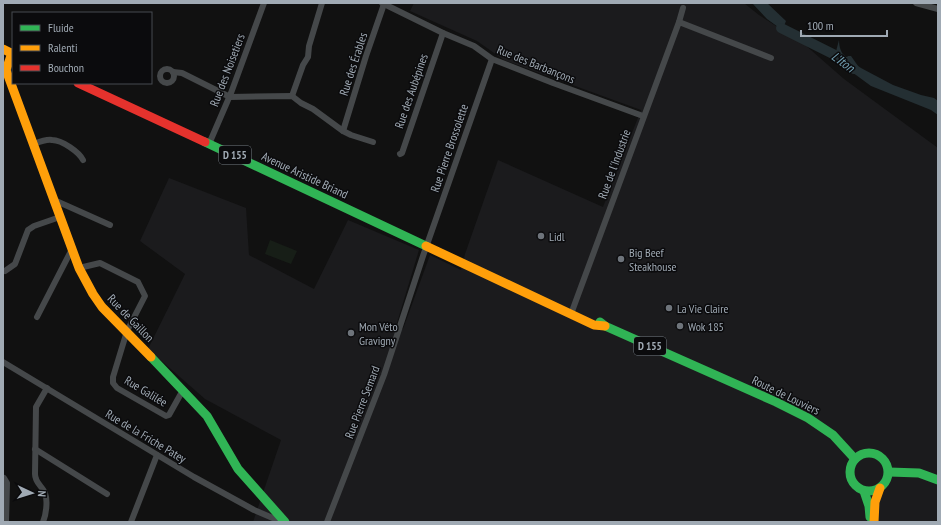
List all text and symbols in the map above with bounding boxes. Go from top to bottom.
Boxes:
legend [12,12,152,84]
scale bar [801,12,887,38]
text: 100 m [807,18,834,33]
text: Fluide [48,20,74,35]
street label: Rue des Érables [336,31,370,97]
street label: Rue des Noisetiers [206,32,248,108]
text: Ralenti [48,40,77,55]
street label: Rue des Barbançons [495,42,577,86]
water label: L'Iton [828,48,859,77]
street label: Rue des Aubépines [391,52,431,130]
text: Bouchon [48,60,84,75]
street label: Rue Pierre Brossolette [427,102,471,194]
street label: Rue de l'Industrie [595,127,634,201]
road number: D 155 [219,146,251,164]
street label: Avenue Aristide Briand [259,148,351,202]
place label: Lidl [549,229,565,244]
marker: Lidl [536,231,546,241]
place label: Big Beef Steakhouse [629,245,676,274]
marker: Big Beef Steakhouse [616,254,626,264]
street label: Rue de Gaillon [105,291,157,345]
place label: La Vie Claire [677,301,729,316]
marker: La Vie Claire [664,303,674,313]
place label: Mon Véto Gravigny [359,319,398,348]
place label: Wok 185 [688,319,724,334]
marker: Wok 185 [675,321,685,331]
marker: Mon Véto Gravigny [346,328,356,338]
road number: D 155 [634,337,666,355]
street label: Rue Pierre Semard [341,364,383,440]
street label: Rue Galilée [122,372,170,410]
street label: Route de Louviers [750,372,822,418]
street label: Rue de la Friche Patey [103,406,190,466]
north arrow [12,473,52,513]
text: N [35,490,49,497]

